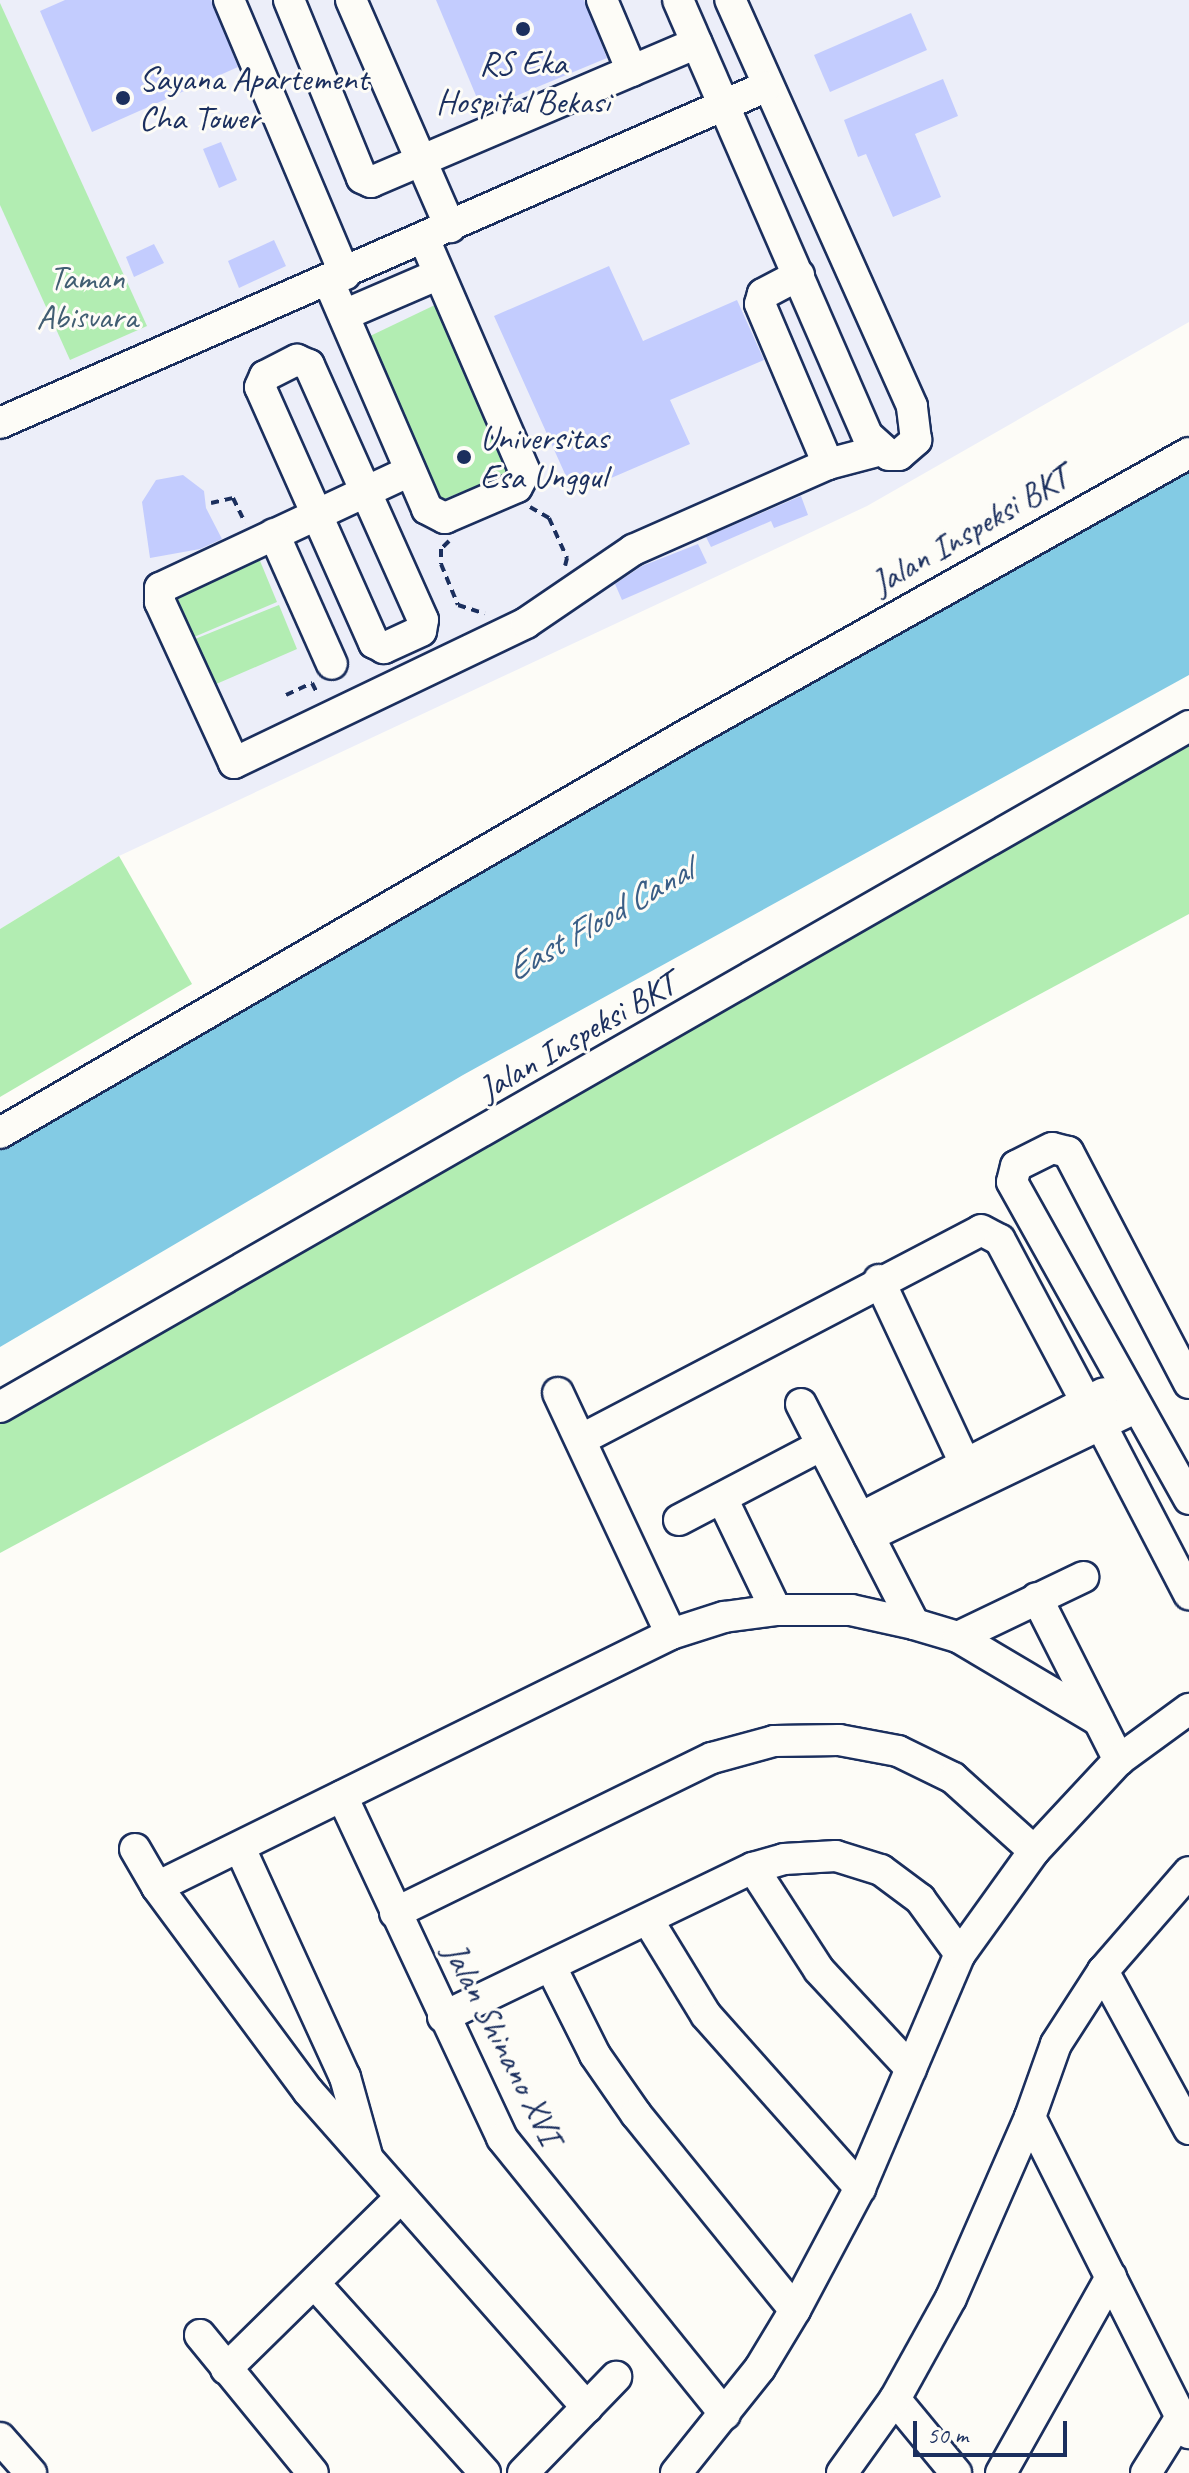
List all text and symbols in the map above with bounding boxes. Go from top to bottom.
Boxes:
marker: RS Eka Hospital Bekasi [514,20,532,38]
place label: RS Eka Hospital Bekasi [436,42,610,122]
place label: Sayana Apartement Cha Tower [139,58,368,138]
marker: Sayana Apartement Cha Tower [114,89,132,107]
park label: Taman Abisvara [37,257,137,336]
place label: Universitas Esa Unggul [480,417,608,496]
marker: Universitas Esa Unggul [455,448,473,466]
street label: Jalan Inspeksi BKT [864,457,1076,603]
water label: East Flood Canal [498,849,700,991]
street label: Jalan Inspeksi BKT [471,963,683,1109]
street label: Jalan Shinano XVI [435,1936,571,2150]
scale bar [917,2405,1071,2455]
text: 50 m [927,2420,968,2450]

